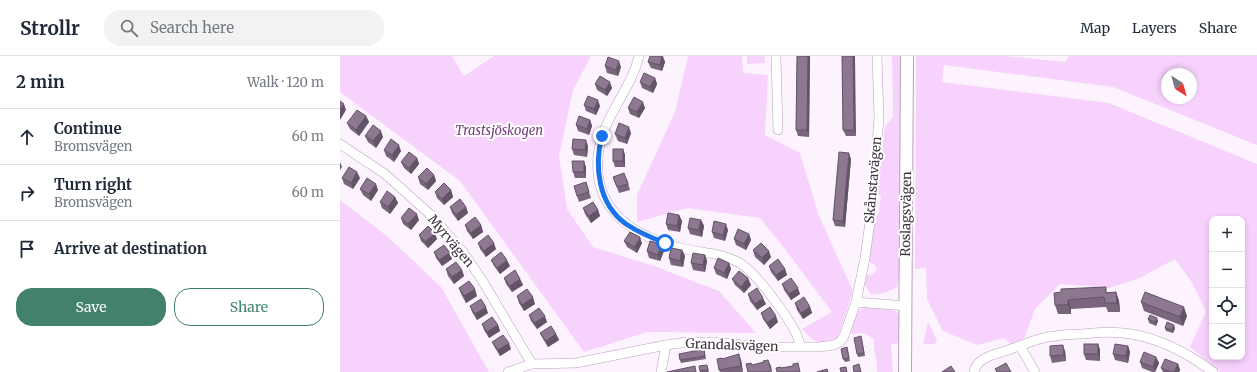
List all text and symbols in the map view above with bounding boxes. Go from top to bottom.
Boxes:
search box [104,10,384,46]
text: Strollr [20,16,80,40]
icon: search [118,17,140,39]
text: Search here [150,18,234,37]
text: Map [1080,19,1110,37]
text: Layers [1132,19,1177,37]
text: Share [1199,19,1237,37]
north arrow [1161,68,1197,104]
text: 2 min [16,71,64,93]
text: Walk · 120 m [247,74,324,91]
text: Continue [54,119,122,138]
park label: Trastsjöskogen [455,122,543,139]
icon: ahead [16,126,38,148]
route end [593,127,611,145]
text: 60 m [292,128,324,145]
street label: Skånstavägen [861,135,885,224]
text: Bromsvägen [54,138,132,155]
street label: Roslagsvägen [897,171,915,257]
text: Turn right [54,175,132,194]
icon: right [16,182,38,204]
text: 60 m [292,184,324,201]
text: Bromsvägen [54,194,132,211]
street label: Myrvägen [424,211,478,271]
map controls [1209,216,1245,360]
button: + [1209,216,1245,252]
route start [656,234,674,252]
icon: arrive [16,238,38,260]
text: Arrive at destination [54,239,207,258]
button: − [1209,252,1245,288]
button: Save [16,288,166,326]
button: Share [174,288,324,326]
button: locate [1209,288,1245,324]
button: layers [1209,324,1245,360]
street label: Grandalsvägen [685,335,779,355]

